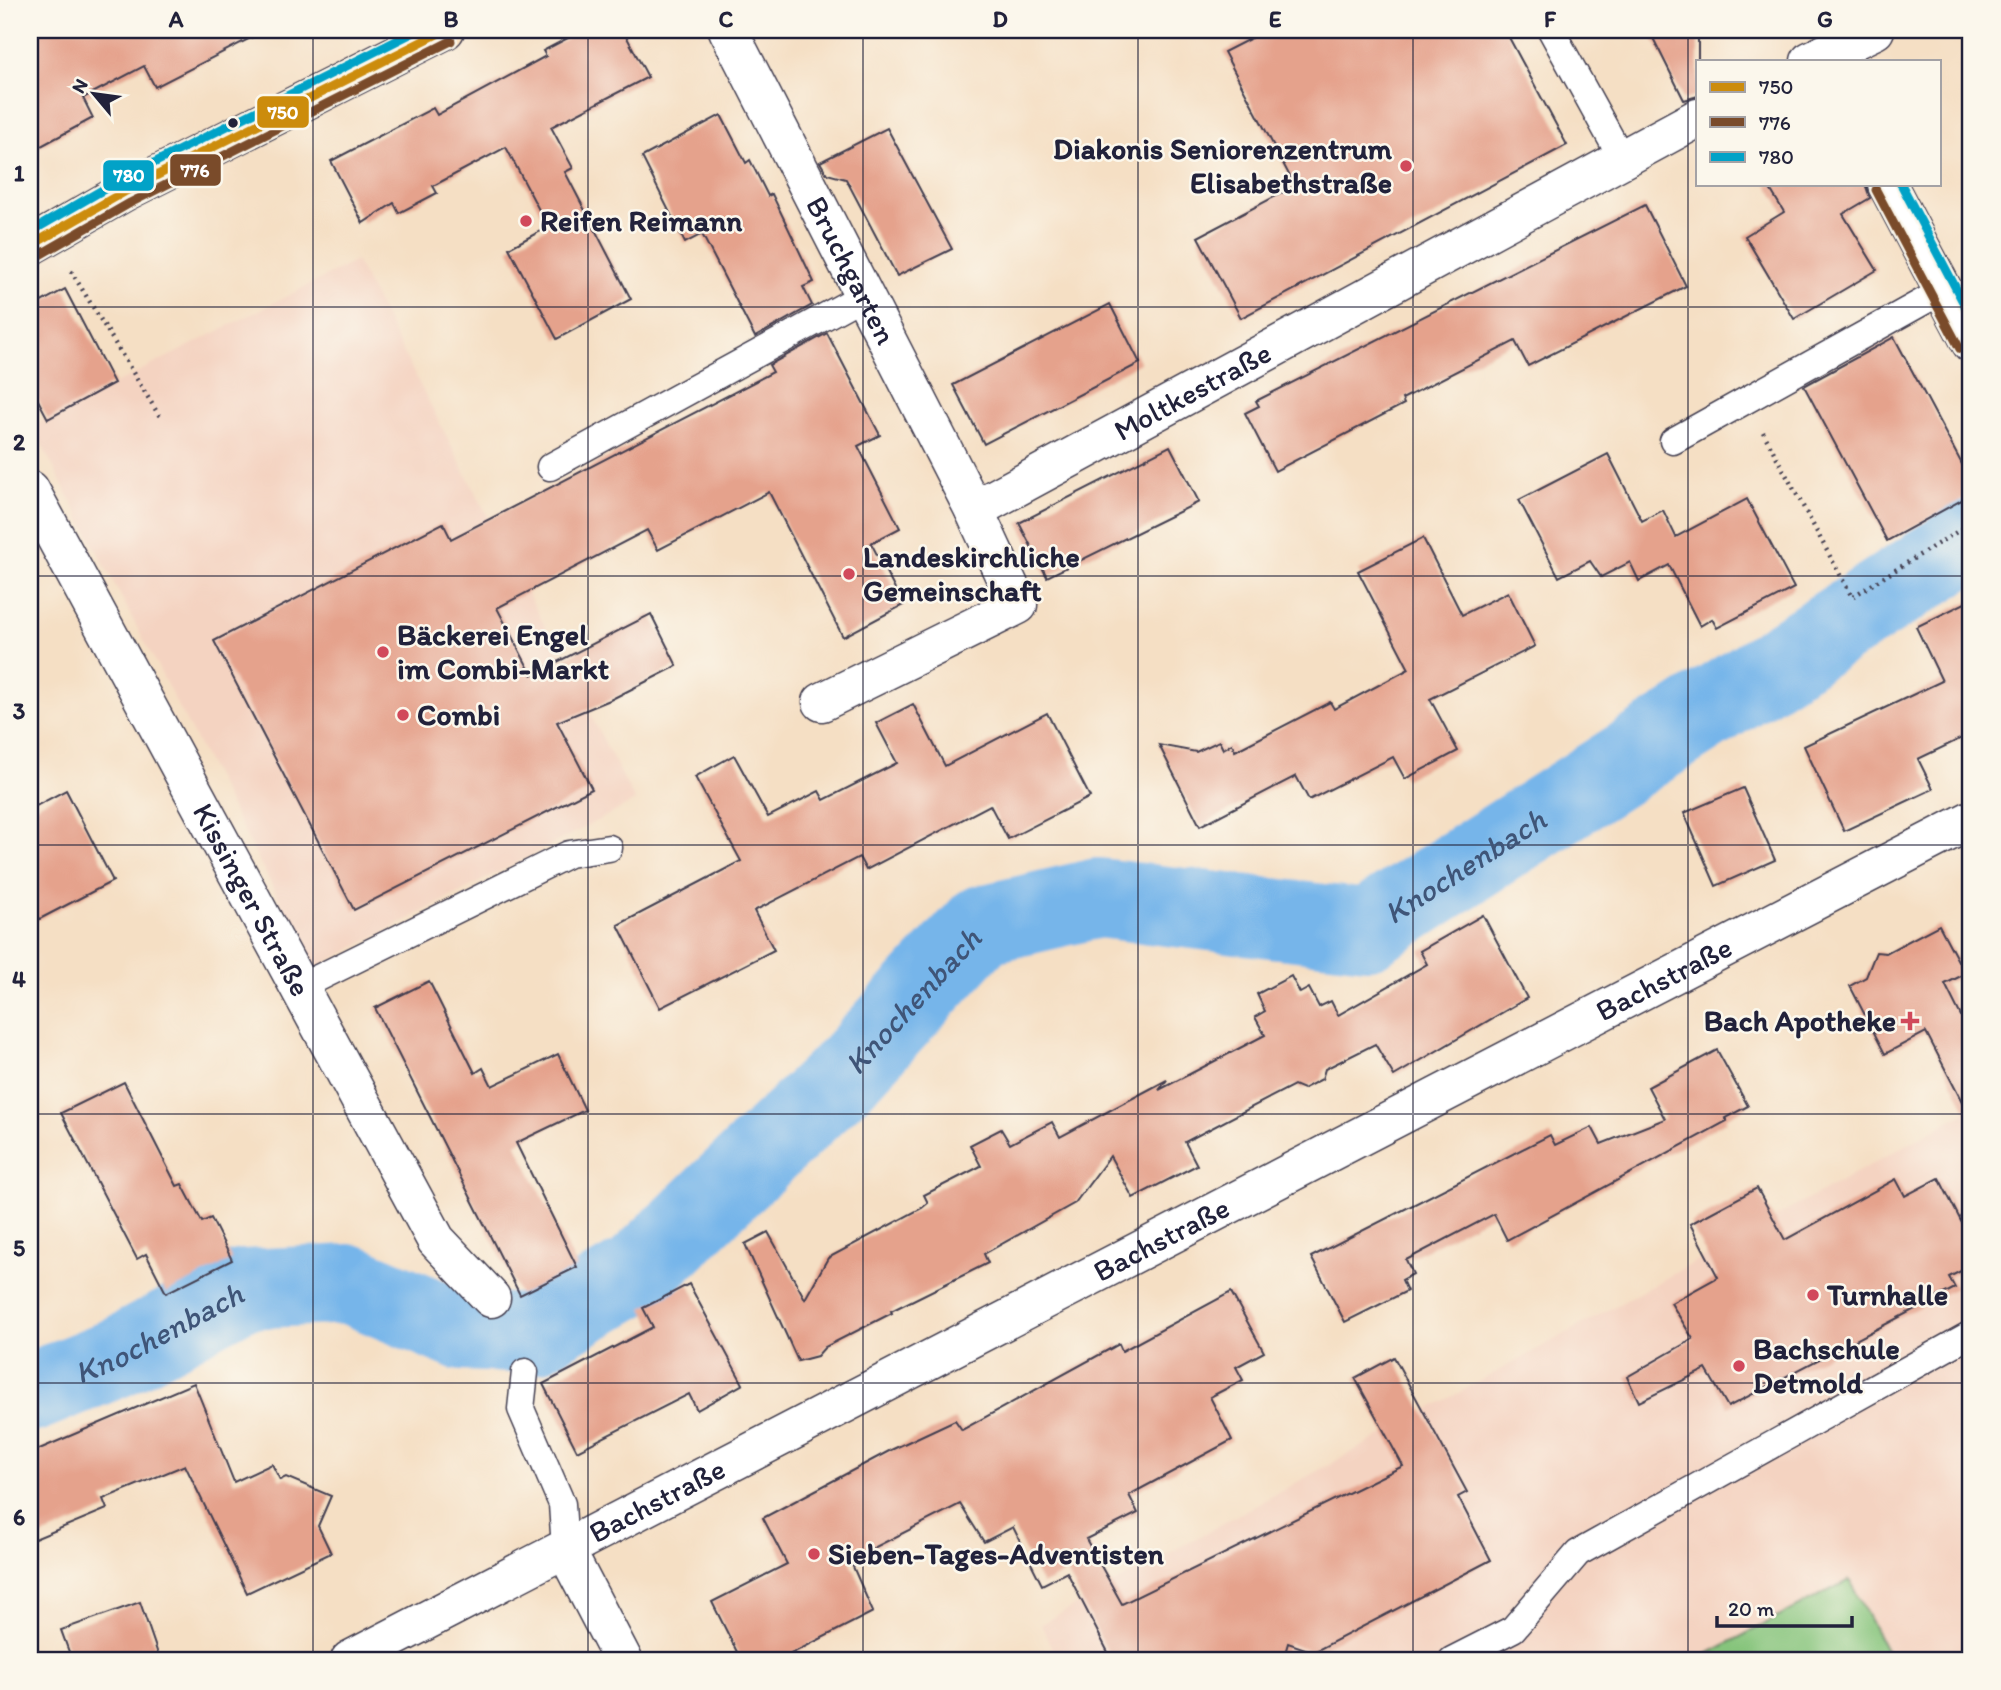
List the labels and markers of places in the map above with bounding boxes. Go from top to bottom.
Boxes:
unlabelled marker [226,116,240,130]
place label: Diakonis Seniorenzentrum Elisabethstraße [1053,130,1393,201]
marker: Diakonis Seniorenzentrum Elisabethstraße [1398,158,1414,174]
place label: Reifen Reimann [540,202,743,239]
marker: Reifen Reimann [518,213,534,229]
place label: Landeskirchliche Gemeinschaft [863,538,1080,609]
marker: Landeskirchliche Gemeinschaft [841,566,857,582]
place label: Bäckerei Engel im Combi-Markt [397,616,609,687]
marker: Bäckerei Engel im Combi-Markt [375,644,391,660]
place label: Combi [417,696,500,733]
marker: Combi [395,707,411,723]
place label: Bach Apotheke [1704,1002,1896,1039]
marker: Bach Apotheke [1902,1013,1918,1029]
place label: Turnhalle [1826,1276,1948,1313]
marker: Turnhalle [1805,1287,1821,1303]
place label: Bachschule Detmold [1753,1330,1900,1401]
marker: Bachschule Detmold [1731,1358,1747,1374]
place label: Sieben-Tages-Adventisten [828,1535,1165,1572]
marker: Sieben-Tages-Adventisten [806,1546,822,1562]

